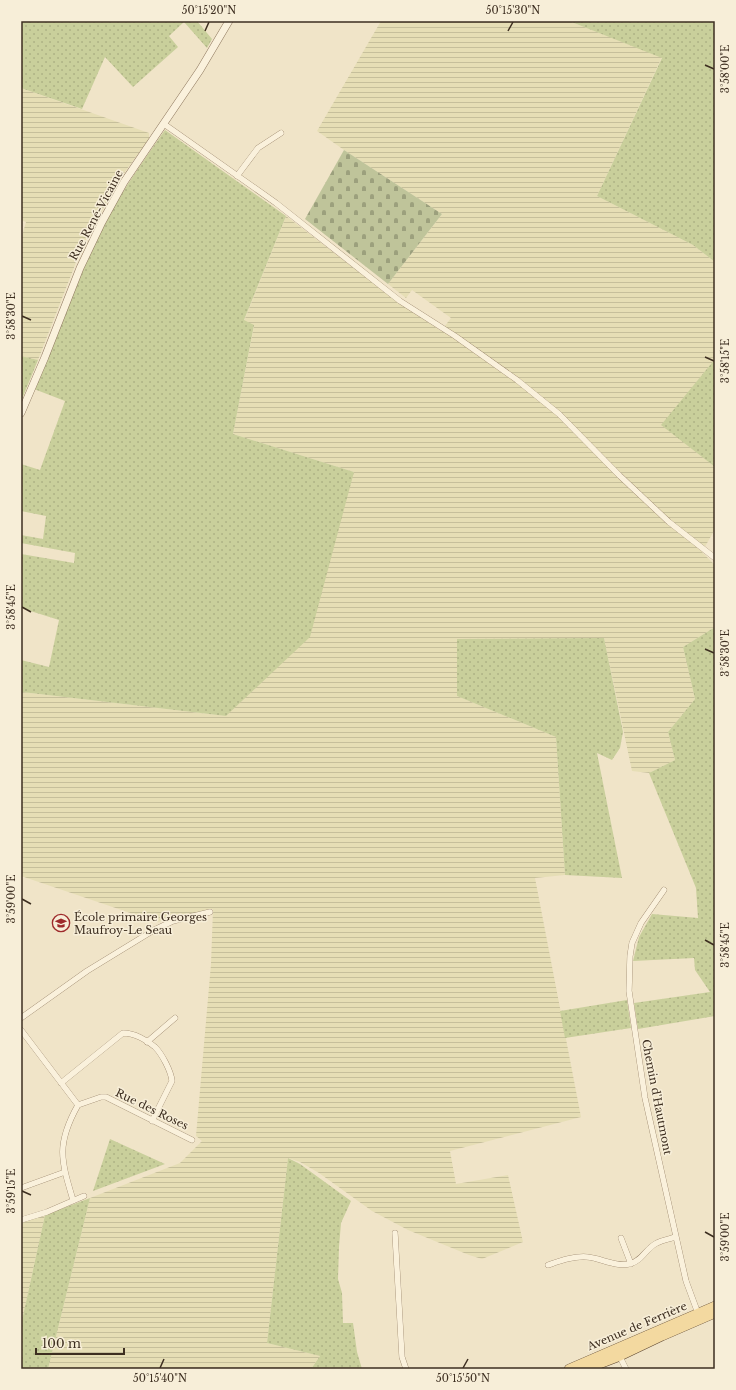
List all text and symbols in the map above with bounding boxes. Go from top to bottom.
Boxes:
text: 50°15'20"N [182,4,236,17]
text: 50°15'30"N [486,4,540,17]
text: 3°58'00"E [719,45,732,93]
street label: Rue René-Vicaine [66,167,126,263]
text: 3°58'30"E [5,292,18,340]
text: 3°58'15"E [719,339,732,383]
text: 3°58'45"E [5,584,18,630]
text: 3°58'30"E [719,629,732,677]
text: 3°59'00"E [5,875,18,923]
place label: École primaire Georges Maufroy-Le Seau [74,910,207,937]
school or university icon: École primaire Georges Maufroy-Le Seau [51,913,71,933]
text: 3°58'45"E [719,922,732,968]
street label: Chemin d'Hautmont [639,1038,675,1157]
street label: Rue des Roses [113,1085,191,1133]
text: 3°59'15"E [5,1169,18,1213]
text: 3°59'00"E [719,1213,732,1261]
street label: Avenue de Ferrière [584,1299,689,1354]
scale bar [36,1330,124,1356]
text: 100 m [42,1336,81,1351]
text: 50°15'40"N [133,1372,187,1385]
text: 50°15'50"N [436,1372,490,1385]

